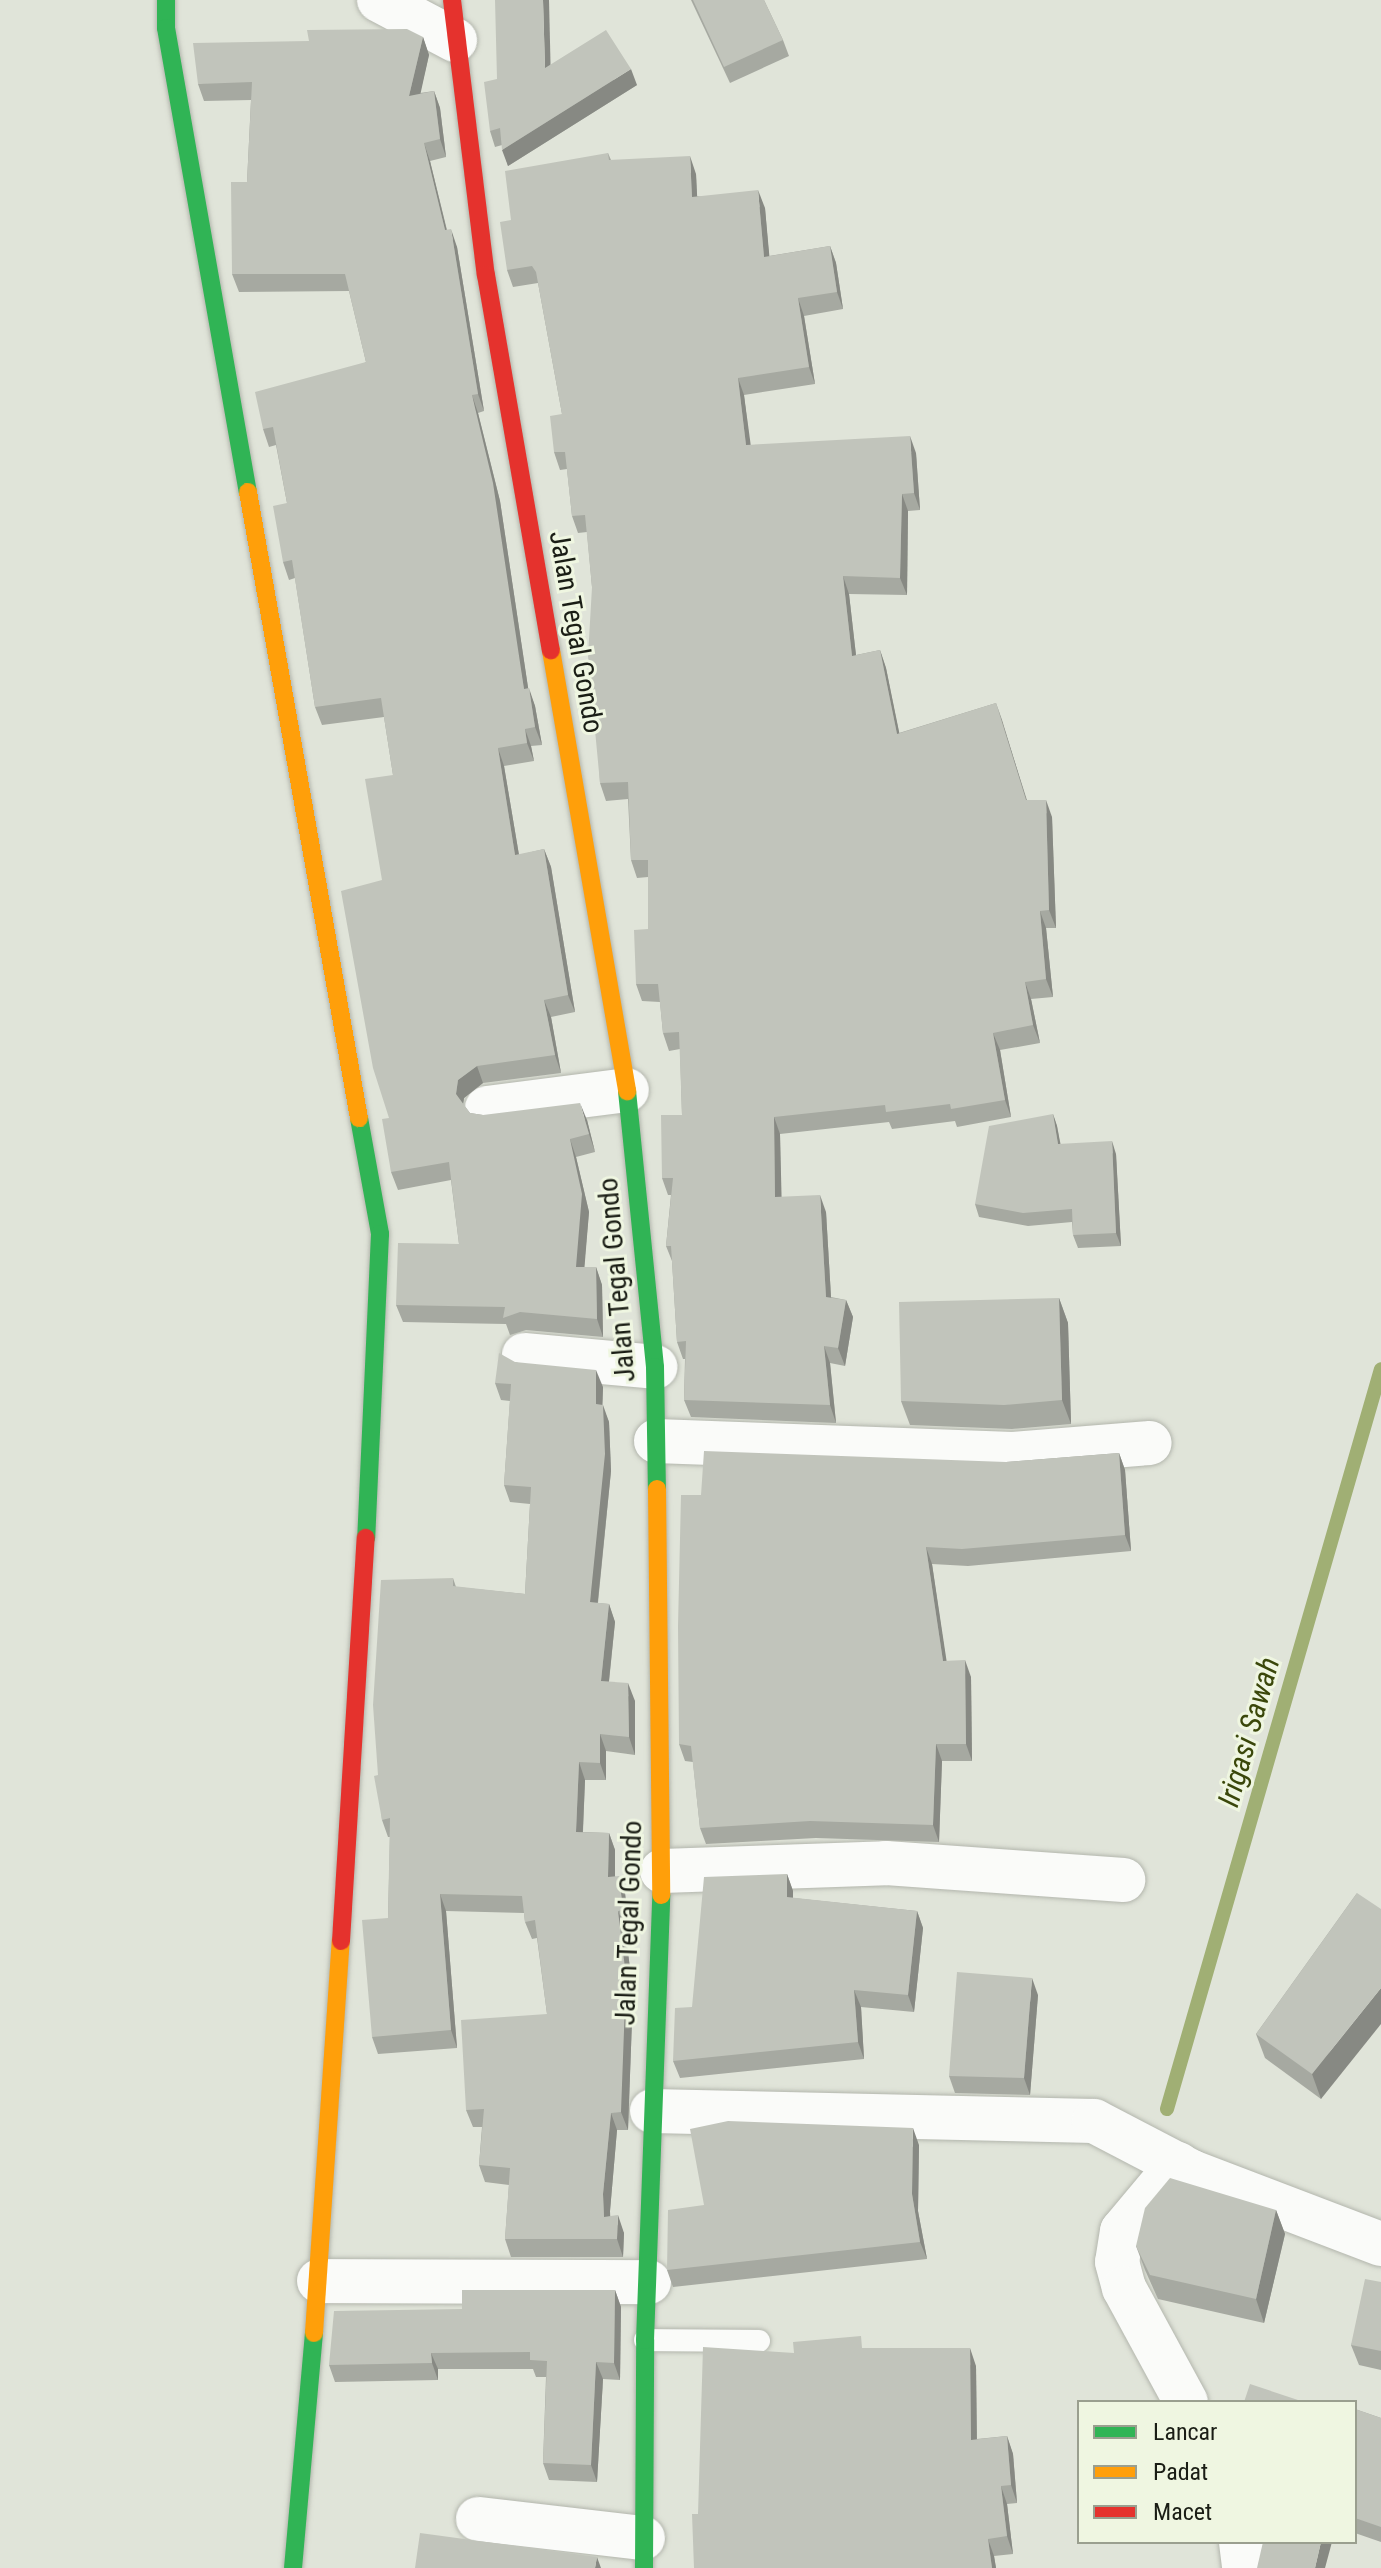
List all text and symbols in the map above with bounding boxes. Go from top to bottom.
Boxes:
street label: Jalan Tegal Gondo [542,528,610,736]
street label: Jalan Tegal Gondo [591,1176,643,1384]
water label: Irigasi Sawah [1210,1653,1288,1811]
street label: Jalan Tegal Gondo [609,1820,649,2026]
legend [1077,2400,1357,2544]
text: Lancar [1153,2418,1217,2446]
text: Padat [1153,2458,1208,2486]
text: Macet [1153,2498,1212,2526]

